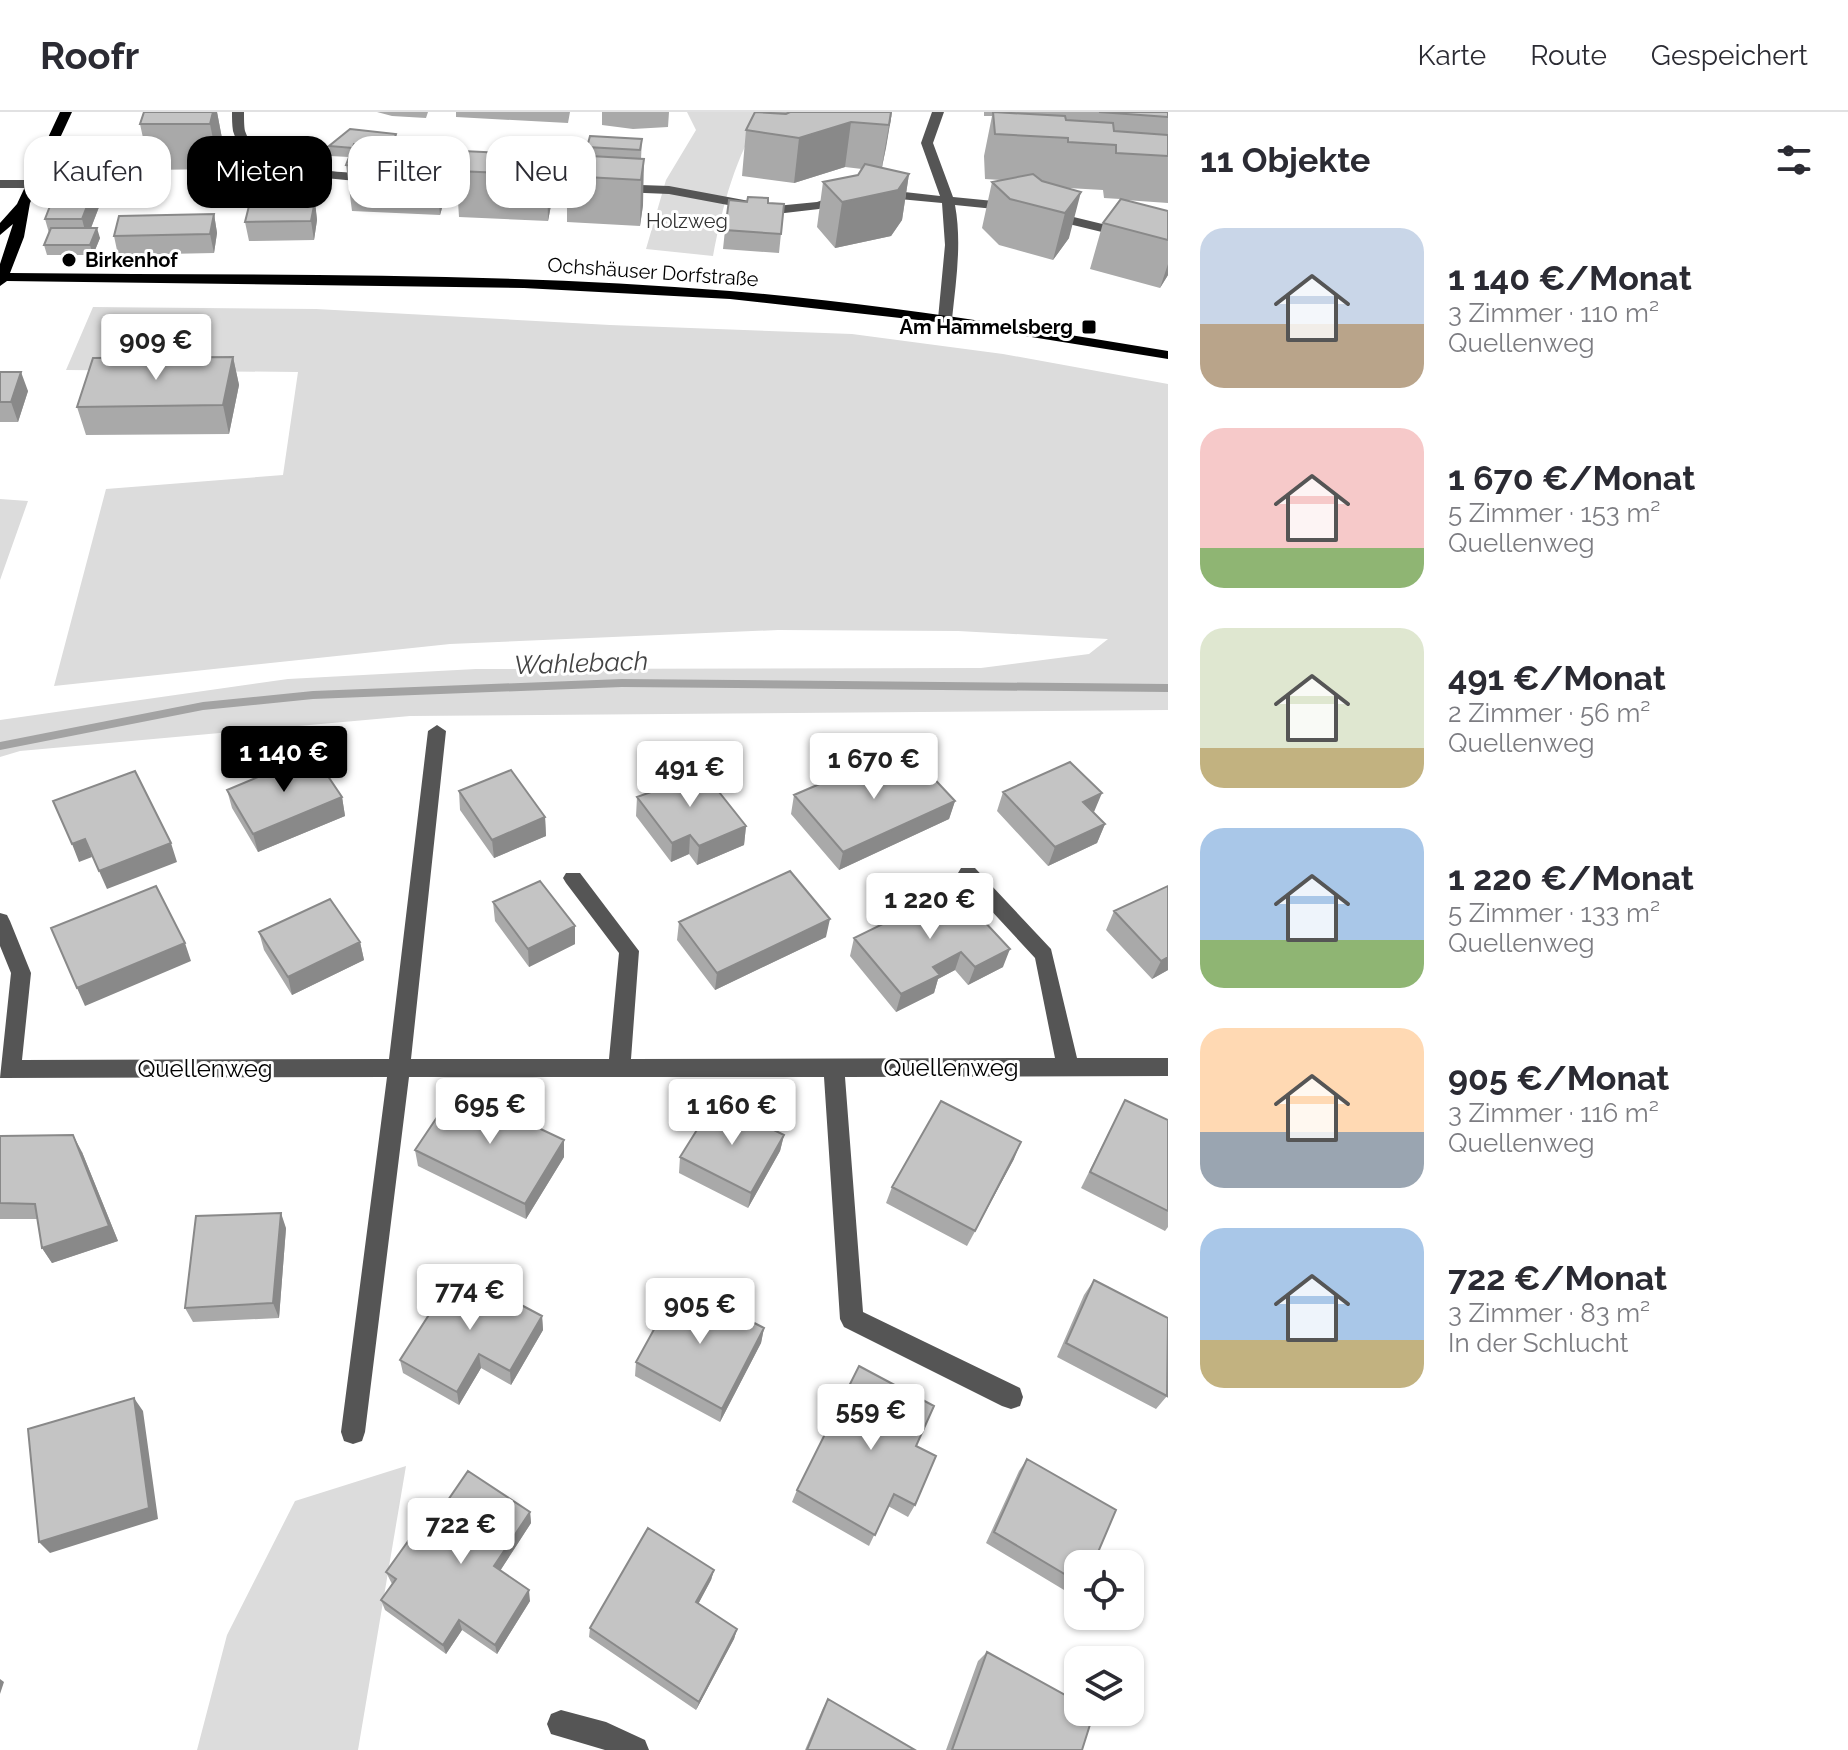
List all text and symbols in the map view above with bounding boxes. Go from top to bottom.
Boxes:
text: Roofr [40,33,139,78]
text: Karte [1417,39,1486,72]
text: Route [1530,39,1607,72]
text: Gespeichert [1651,39,1808,72]
chip: Kaufen [24,136,171,208]
chip: Mieten [187,136,332,208]
chip: Filter [348,136,470,208]
chip: Neu [486,136,596,208]
icon: filters [1772,138,1816,182]
text: 11 Objekte [1200,140,1370,180]
park label: Holzweg [646,209,728,233]
place label: Birkenhof [85,248,178,272]
marker: Birkenhof [60,251,78,269]
street label: Ochshäuser Dorfstraße [547,253,760,291]
text: 1 140 €/Monat [1448,258,1692,298]
icon: home [1264,260,1360,356]
text: 3 Zimmer · 110 m² [1448,298,1659,328]
pin: 909 € [100,314,212,382]
place label: Am Hammelsberg [899,315,1073,339]
marker: Am Hammelsberg [1080,318,1098,336]
text: 909 € [119,325,193,355]
text: Quellenweg [1448,328,1594,358]
text: 1 670 €/Monat [1448,458,1695,498]
icon: home [1264,460,1360,556]
text: 5 Zimmer · 153 m² [1448,498,1660,528]
text: Quellenweg [1448,528,1594,558]
water label: Wahlebach [513,646,649,680]
text: 491 €/Monat [1448,658,1666,698]
icon: home [1264,660,1360,756]
text: 2 Zimmer · 56 m² [1448,698,1650,728]
pin: 1 140 € [210,726,358,794]
text: Quellenweg [1448,728,1594,758]
pin: 1 670 € [800,733,948,801]
text: 1 140 € [239,737,329,767]
pin: 491 € [634,741,746,809]
text: 1 670 € [828,744,920,774]
text: 491 € [655,752,725,782]
text: 1 220 €/Monat [1448,858,1694,898]
icon: home [1264,860,1360,956]
pin: 1 220 € [856,873,1004,941]
text: 1 220 € [884,884,976,914]
text: 5 Zimmer · 133 m² [1448,898,1660,928]
text: Quellenweg [1448,928,1594,958]
street label: Quellenweg [883,1053,1019,1082]
street label: Quellenweg [137,1054,273,1083]
text: 905 €/Monat [1448,1058,1669,1098]
icon: home [1264,1060,1360,1156]
pin: 695 € [434,1078,546,1146]
pin: 1 160 € [658,1079,806,1147]
text: 695 € [454,1089,526,1119]
text: 1 160 € [687,1090,777,1120]
text: 3 Zimmer · 116 m² [1448,1098,1659,1128]
text: Quellenweg [1448,1128,1594,1158]
text: 722 €/Monat [1448,1258,1667,1298]
icon: home [1264,1260,1360,1356]
pin: 774 € [414,1264,526,1332]
text: 774 € [435,1275,505,1305]
pin: 905 € [644,1278,756,1346]
text: 905 € [664,1289,736,1319]
text: 3 Zimmer · 83 m² [1448,1298,1650,1328]
text: In der Schlucht [1448,1328,1629,1358]
pin: 559 € [815,1384,927,1452]
text: 559 € [835,1395,907,1425]
pin: 722 € [405,1498,517,1566]
text: 722 € [426,1509,496,1539]
map controls [1064,1550,1144,1726]
button: locate [1064,1550,1144,1630]
button: layers [1064,1646,1144,1726]

